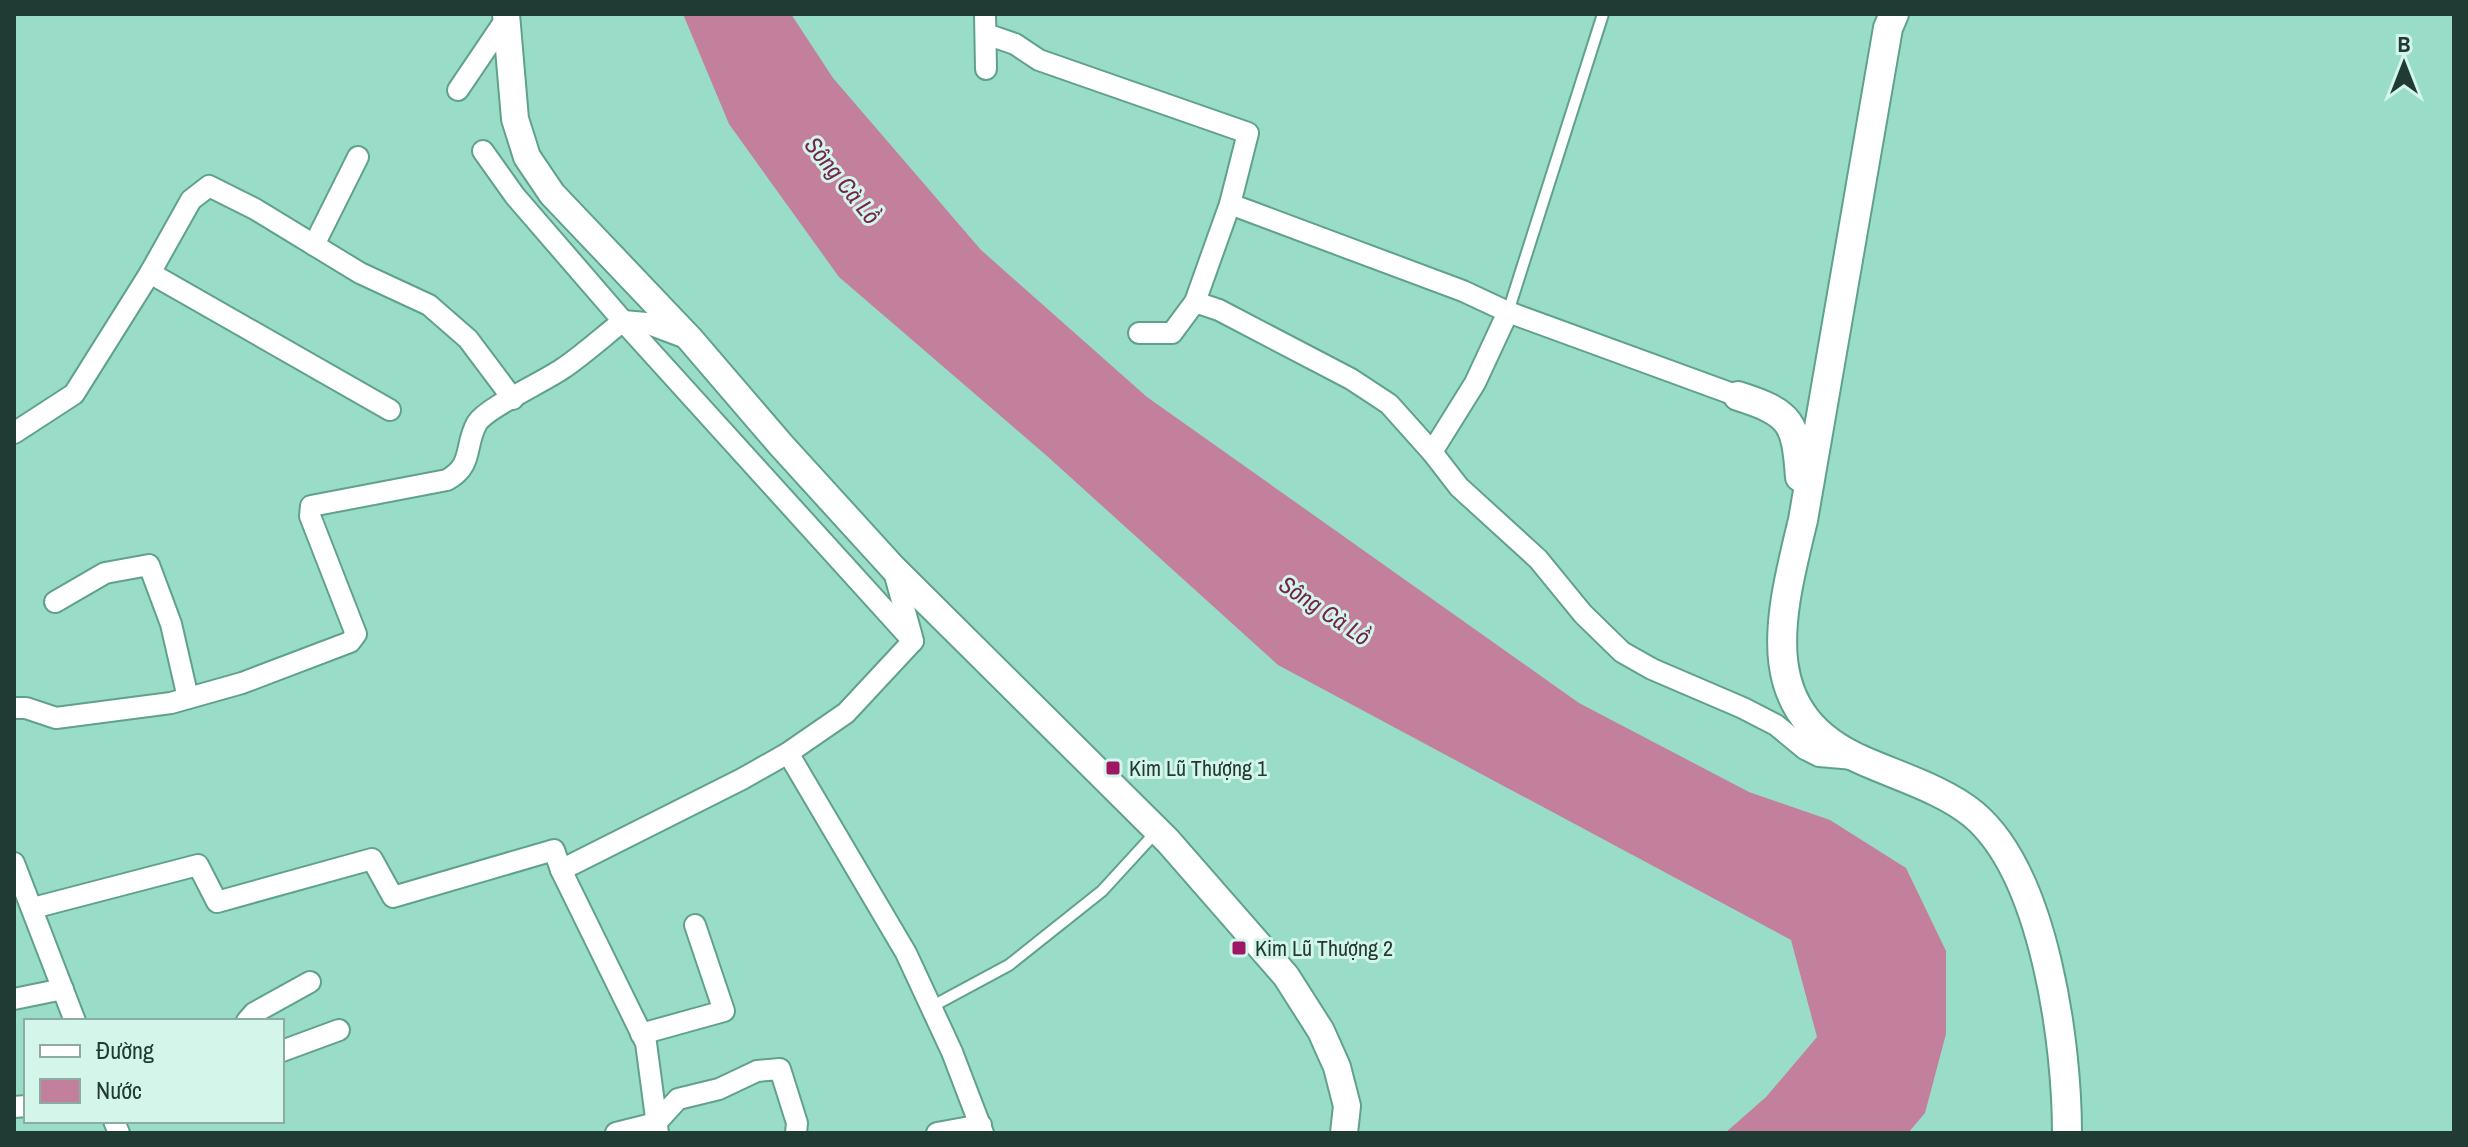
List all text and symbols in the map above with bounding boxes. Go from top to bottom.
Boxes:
north arrow [2364,24,2444,104]
text: B [2397,29,2411,59]
water label: Sông Cà Lồ [798,130,888,230]
water label: Sông Cà Lồ [1273,568,1377,652]
place label: Kim Lũ Thượng 1 [1129,753,1267,783]
marker: Kim Lũ Thượng 1 [1104,759,1122,777]
place label: Kim Lũ Thượng 2 [1255,933,1393,963]
marker: Kim Lũ Thượng 2 [1230,939,1248,957]
legend [24,1019,284,1123]
text: Đường [96,1034,154,1066]
text: Nước [96,1074,142,1106]

